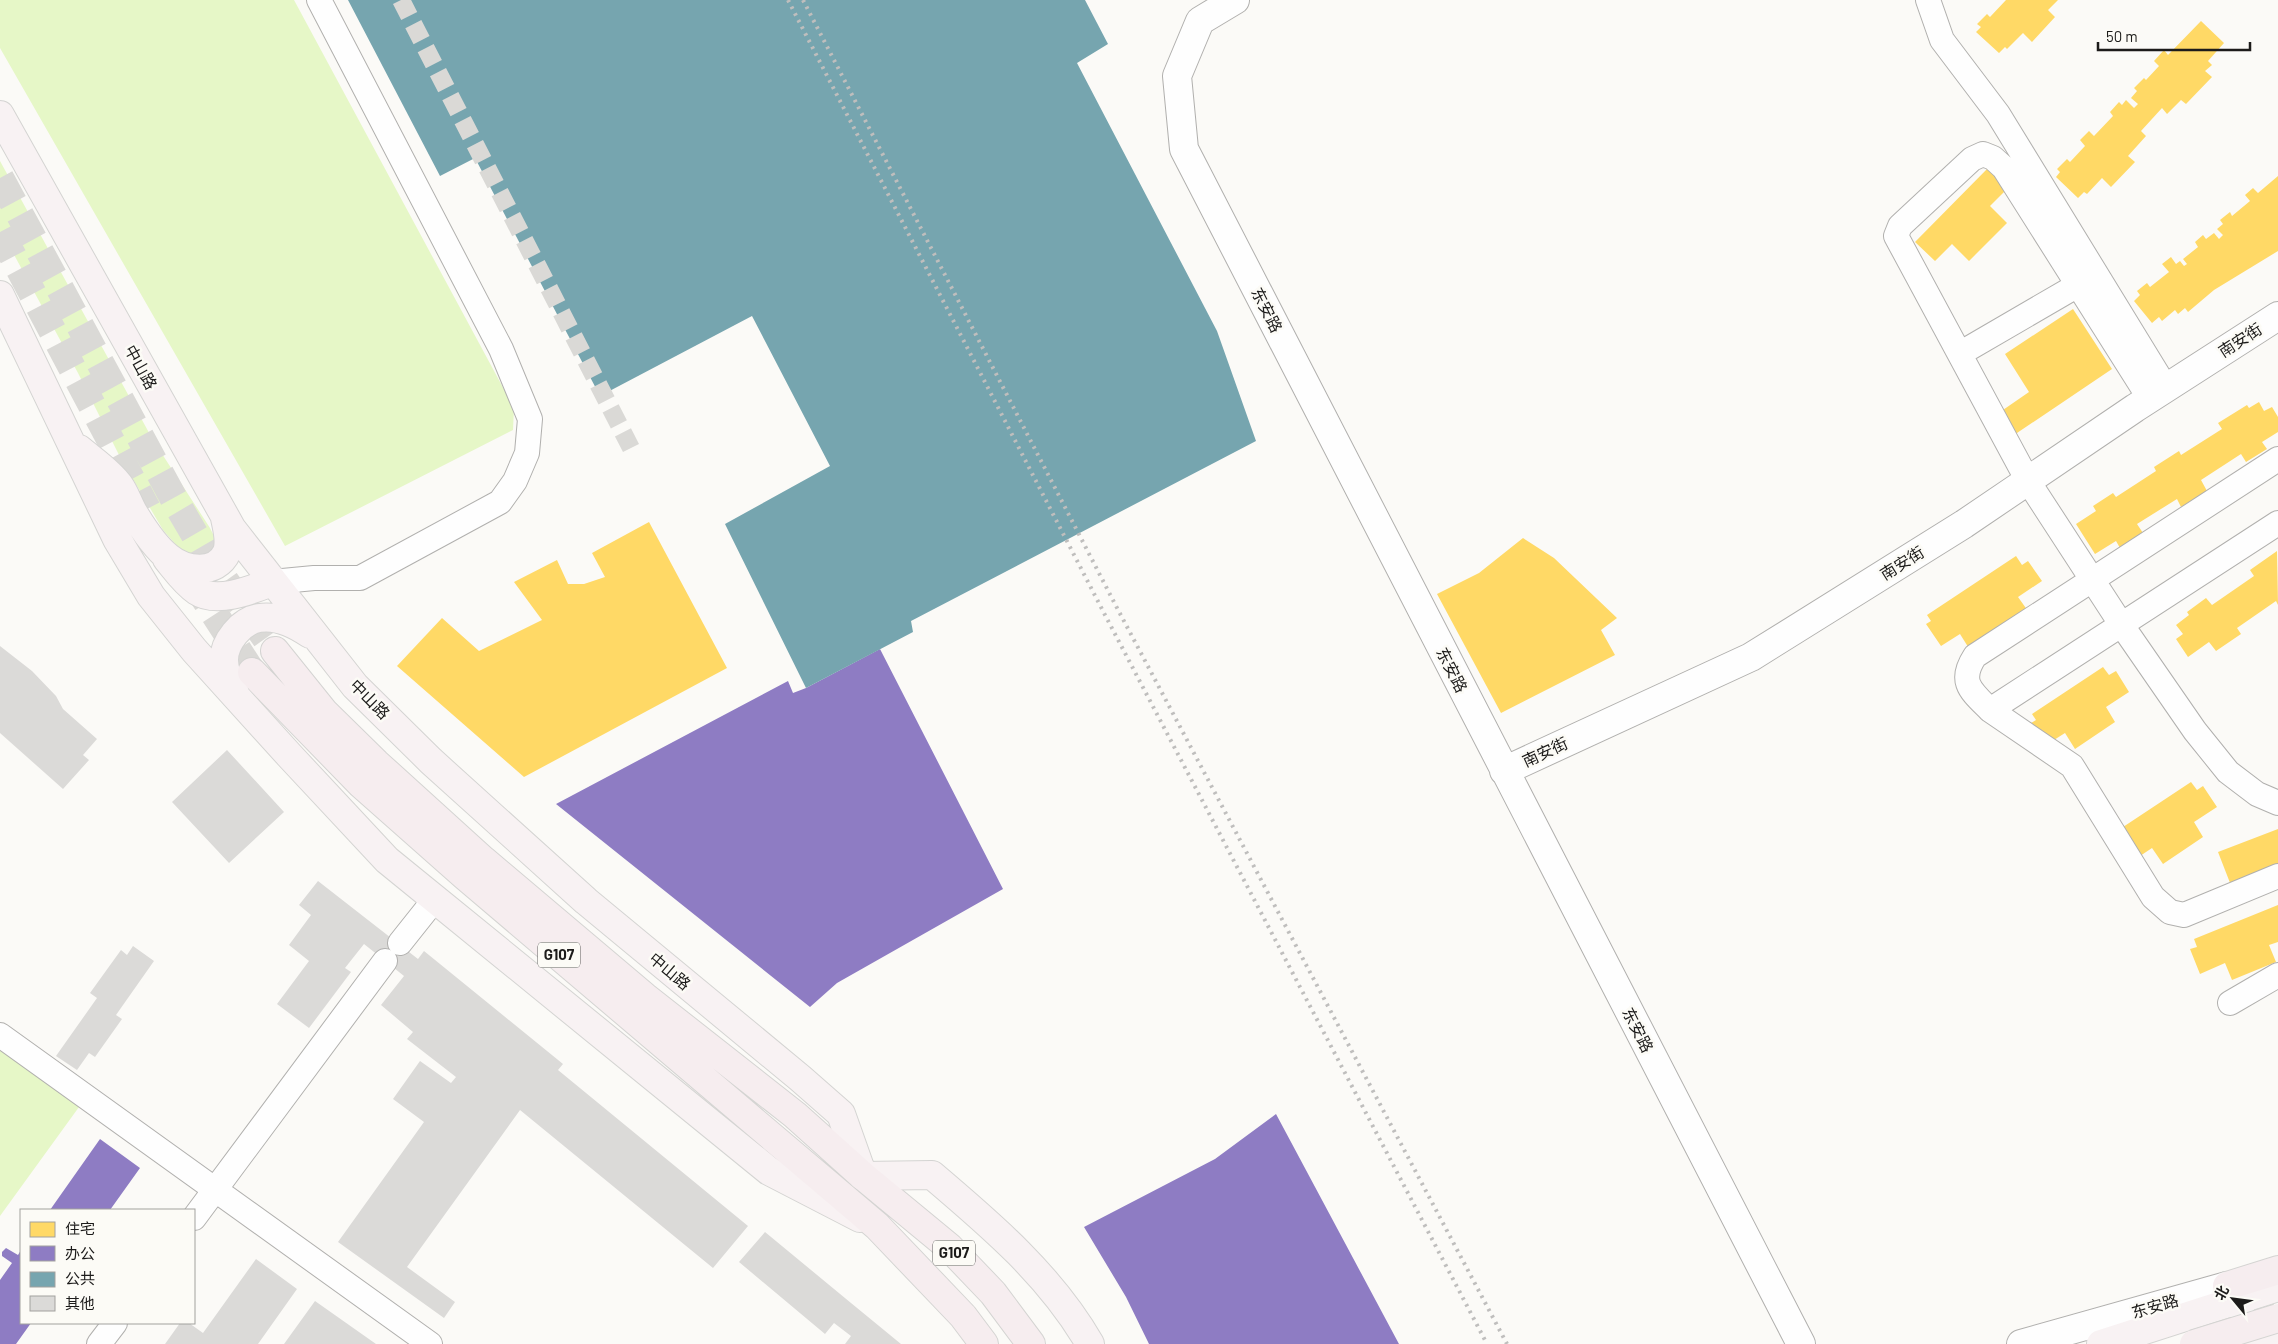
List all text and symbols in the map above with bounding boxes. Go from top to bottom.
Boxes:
scale bar [2098,20,2250,52]
text: 50 m [2106,27,2138,45]
street label: 东安路 [1248,284,1287,335]
street label: 南安街 [2214,319,2265,361]
street label: 中山路 [121,341,161,392]
street label: 南安街 [1876,542,1927,583]
street label: 东安路 [1433,644,1472,695]
street label: 中山路 [347,675,394,722]
street label: 南安街 [1519,733,1571,770]
road number: G107 [538,942,580,968]
street label: 中山路 [646,948,695,993]
street label: 东安路 [1619,1004,1658,1055]
legend [20,1209,195,1324]
text: 住宅 [65,1219,95,1237]
road number: G107 [933,1240,975,1266]
text: 办公 [65,1244,95,1262]
text: 公共 [65,1269,95,1287]
north arrow [2208,1274,2258,1324]
text: 北 [2210,1282,2232,1303]
street label: 东安路 [2129,1290,2181,1321]
text: 其他 [65,1294,95,1312]

